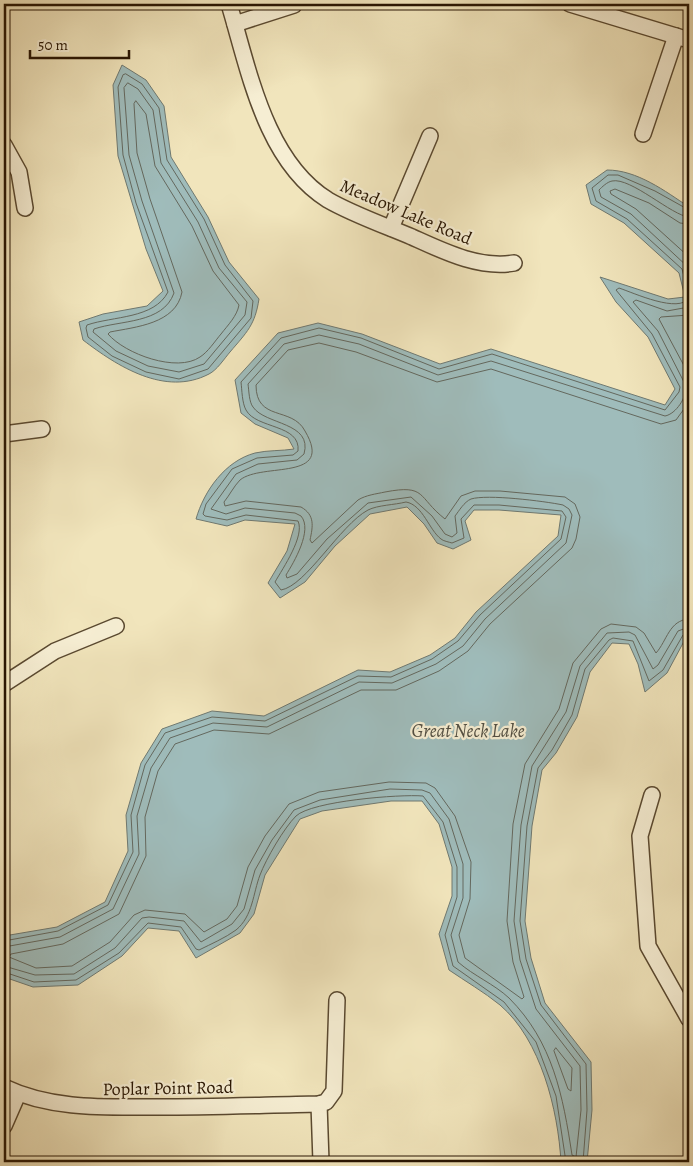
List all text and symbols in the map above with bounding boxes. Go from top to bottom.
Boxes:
scale bar [30,28,129,60]
text: 50 m [38,35,68,55]
street label: Meadow Lake Road [336,173,476,251]
water label: Great Neck Lake [411,718,525,744]
street label: Poplar Point Road [102,1075,234,1101]

